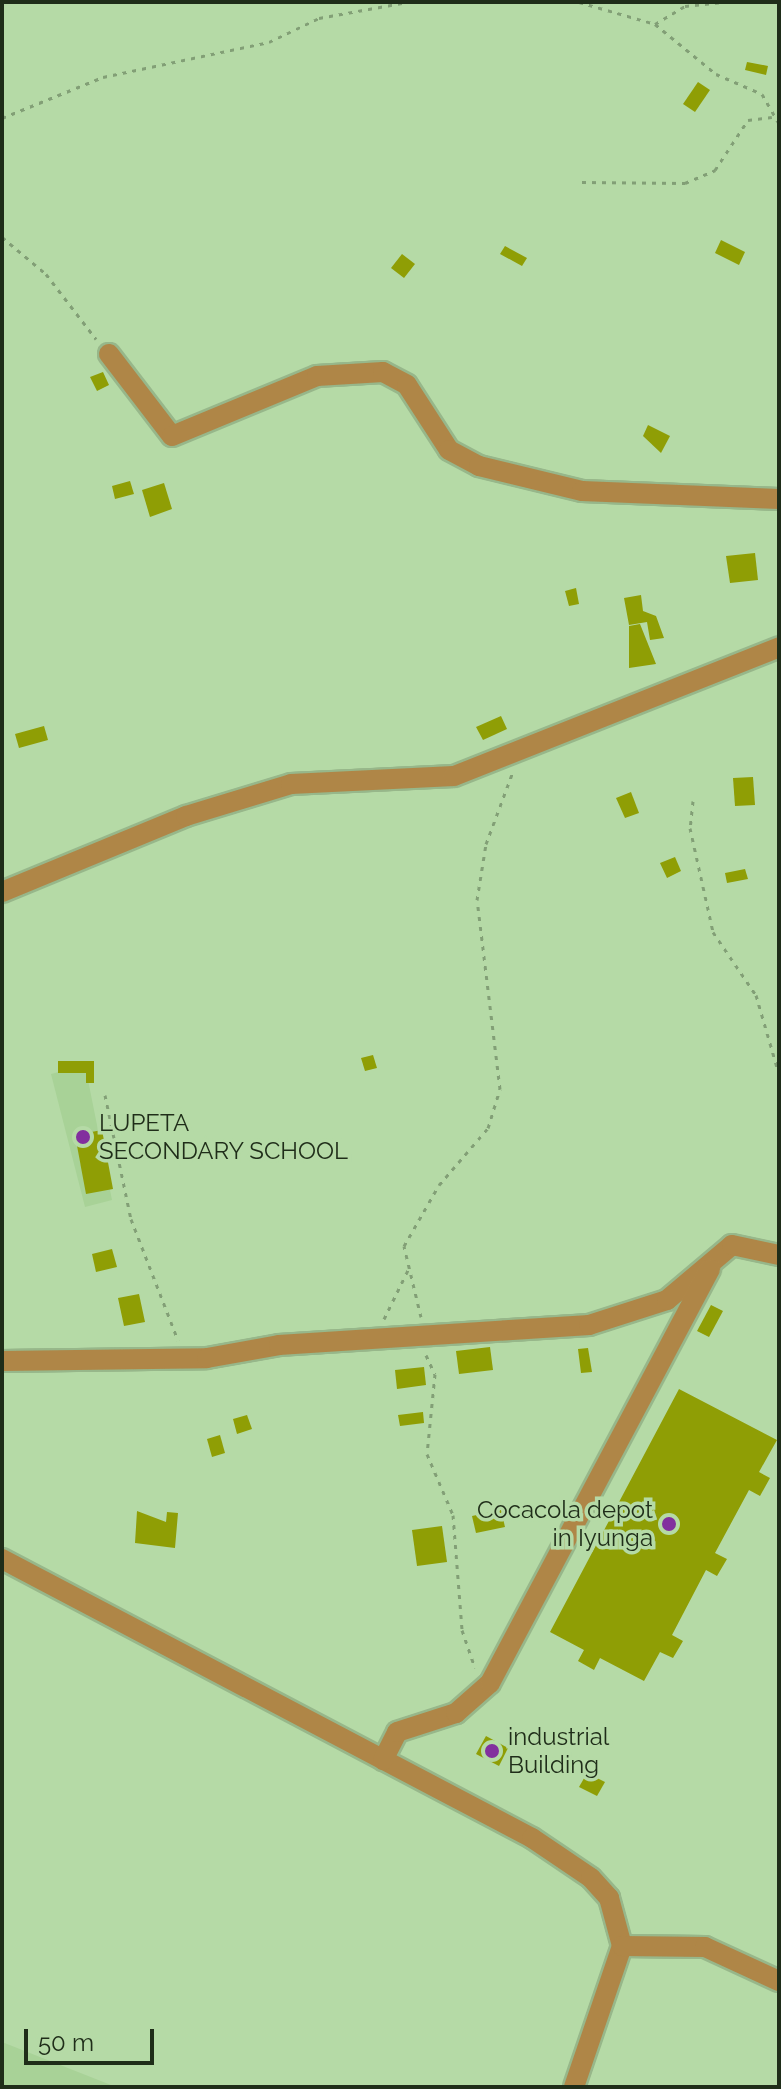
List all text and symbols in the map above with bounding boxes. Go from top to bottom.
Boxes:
place label: LUPETA SECONDARY SCHOOL [99,1109,349,1165]
marker: LUPETA SECONDARY SCHOOL [74,1128,92,1146]
place label: Cocacola depot in Iyunga [477,1496,653,1552]
marker: Cocacola depot in Iyunga [660,1515,678,1533]
place label: industrial Building [508,1723,609,1779]
marker: industrial Building [483,1742,501,1760]
scale bar [28,2013,158,2063]
text: 50 m [38,2028,94,2057]

